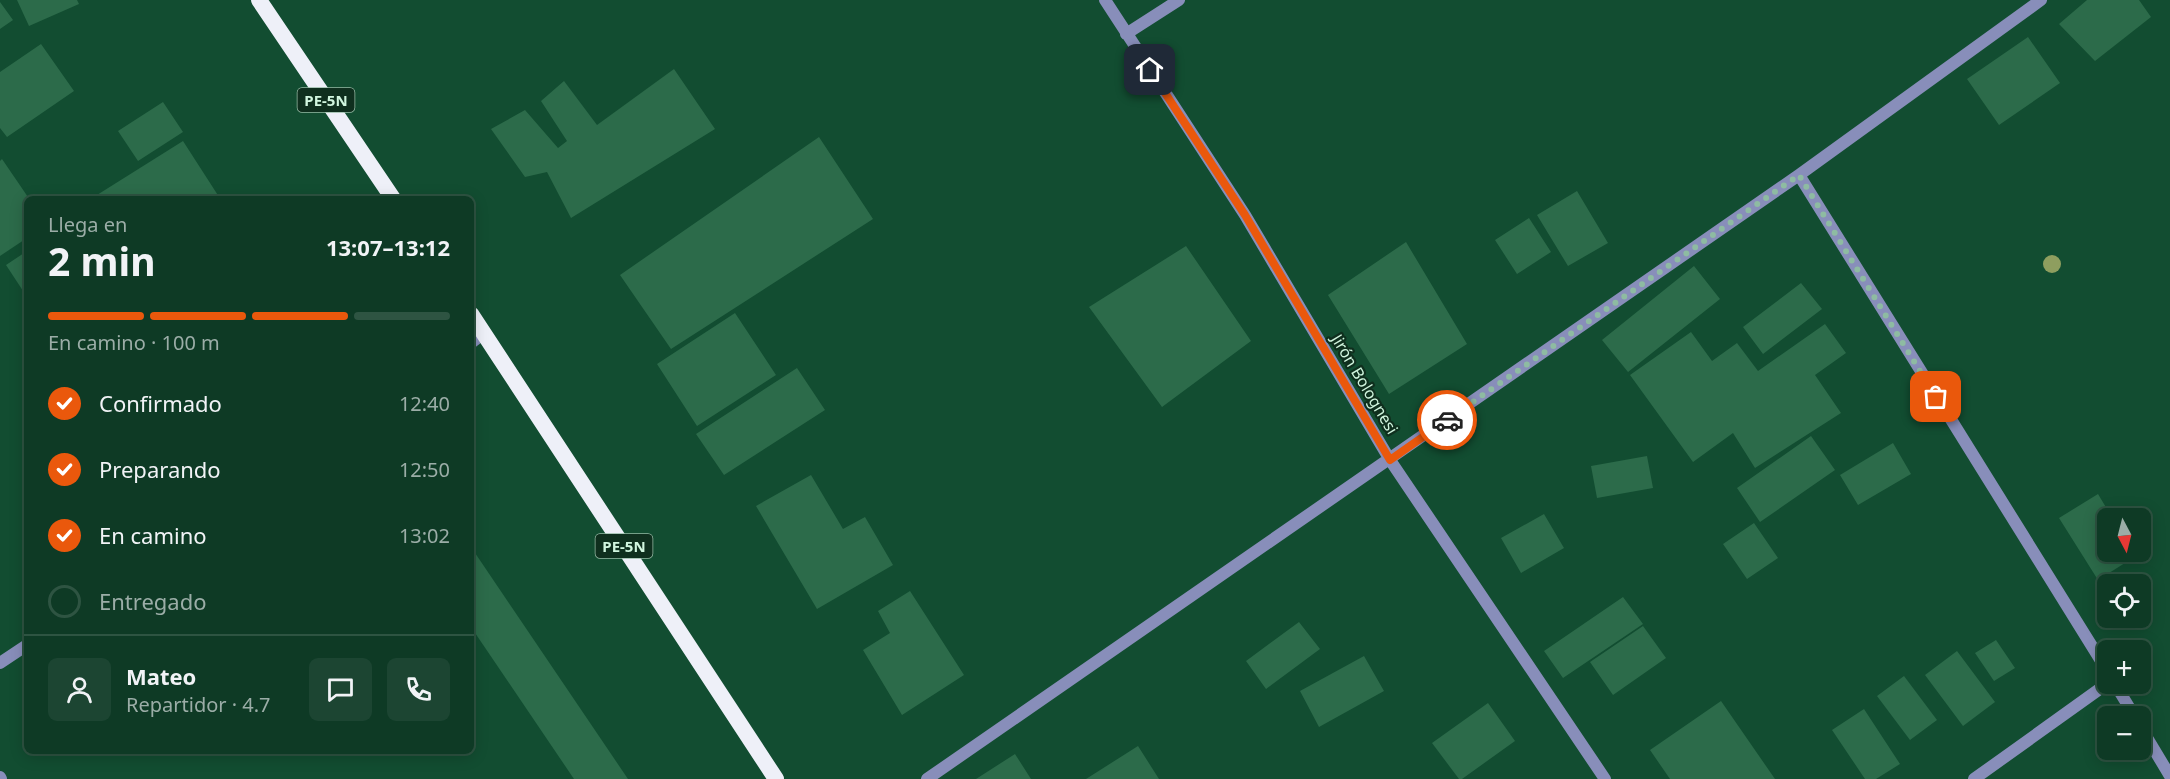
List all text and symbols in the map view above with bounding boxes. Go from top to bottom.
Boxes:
pin [1124,44,1175,95]
icon: home [1133,53,1166,86]
road number: PE-5N [298,88,354,112]
text: Llega en [48,211,127,238]
text: 13:07–13:12 [326,232,450,262]
text: 2 min [48,234,155,287]
street label: Jirón Bolognesi [1325,328,1404,438]
text: En camino · 100 m [48,329,220,356]
pin [1910,371,1961,422]
icon: bag [1919,380,1952,413]
icon: check [48,387,81,420]
text: Confirmado [99,388,222,418]
text: 12:40 [399,390,450,417]
courier [1417,390,1477,450]
icon: car [1431,404,1464,437]
icon: check [48,453,81,486]
text: Preparando [99,454,221,484]
text: 12:50 [399,456,450,483]
north arrow [2097,508,2151,562]
map controls [2097,508,2151,760]
icon: check [48,519,81,552]
text: En camino [99,520,207,550]
text: 13:02 [399,522,450,549]
road number: PE-5N [596,534,652,558]
button: locate [2097,574,2151,628]
text: Entregado [99,586,207,616]
button: + [2097,640,2151,694]
button: person [48,658,111,721]
button: chat [309,658,372,721]
button: phone [387,658,450,721]
text: Mateo [126,661,196,691]
text: Repartidor · 4.7 [126,691,271,718]
button: − [2097,706,2151,760]

